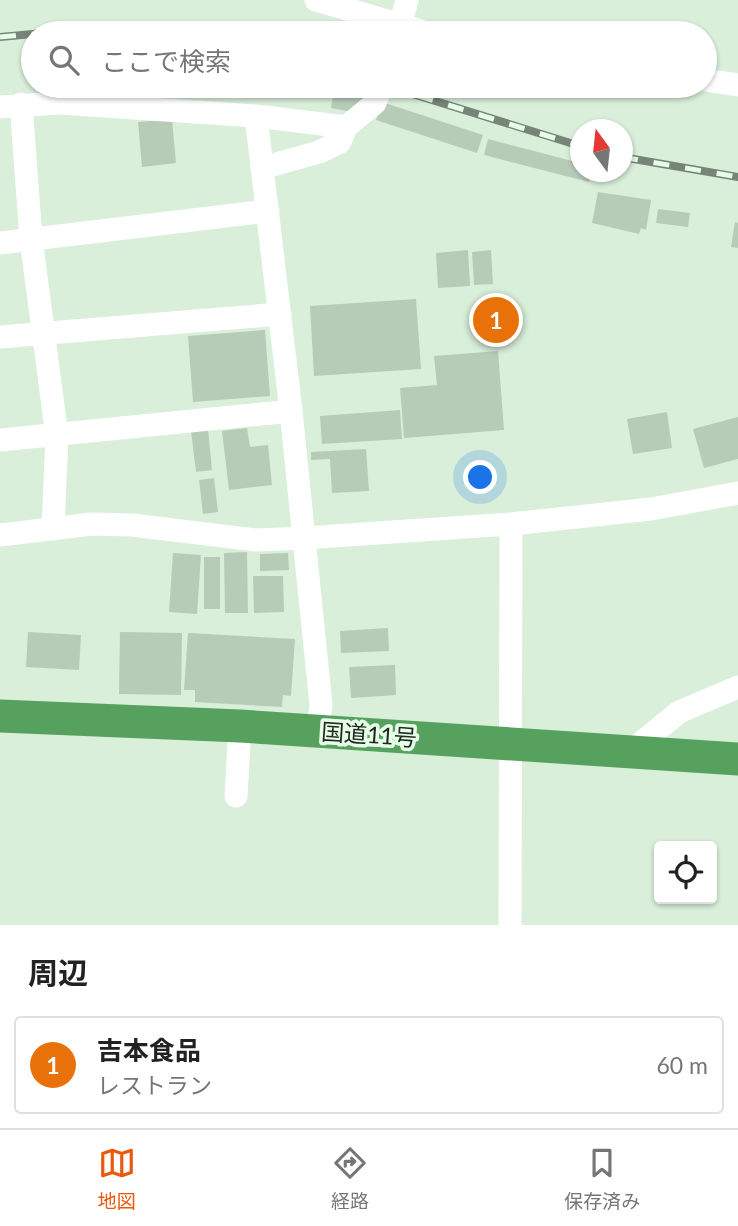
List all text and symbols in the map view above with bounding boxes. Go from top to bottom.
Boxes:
search box [21,21,717,98]
icon: search [45,41,83,79]
text: ここで検索 [101,45,231,77]
north arrow [570,119,633,182]
pin: 1 [473,294,519,346]
your location [463,460,497,494]
street label: 国道11号 [320,717,418,751]
map controls [654,841,717,904]
button: locate [654,841,717,904]
text: 周辺 [28,954,88,990]
text: 吉本食品 [97,1034,201,1066]
text: 1 [46,1051,60,1079]
text: 60 m [657,1051,708,1079]
text: レストラン [97,1071,212,1099]
tab: 地図 [98,1144,136,1213]
tab: 経路 [331,1144,369,1213]
tab: 保存済み [564,1144,640,1213]

